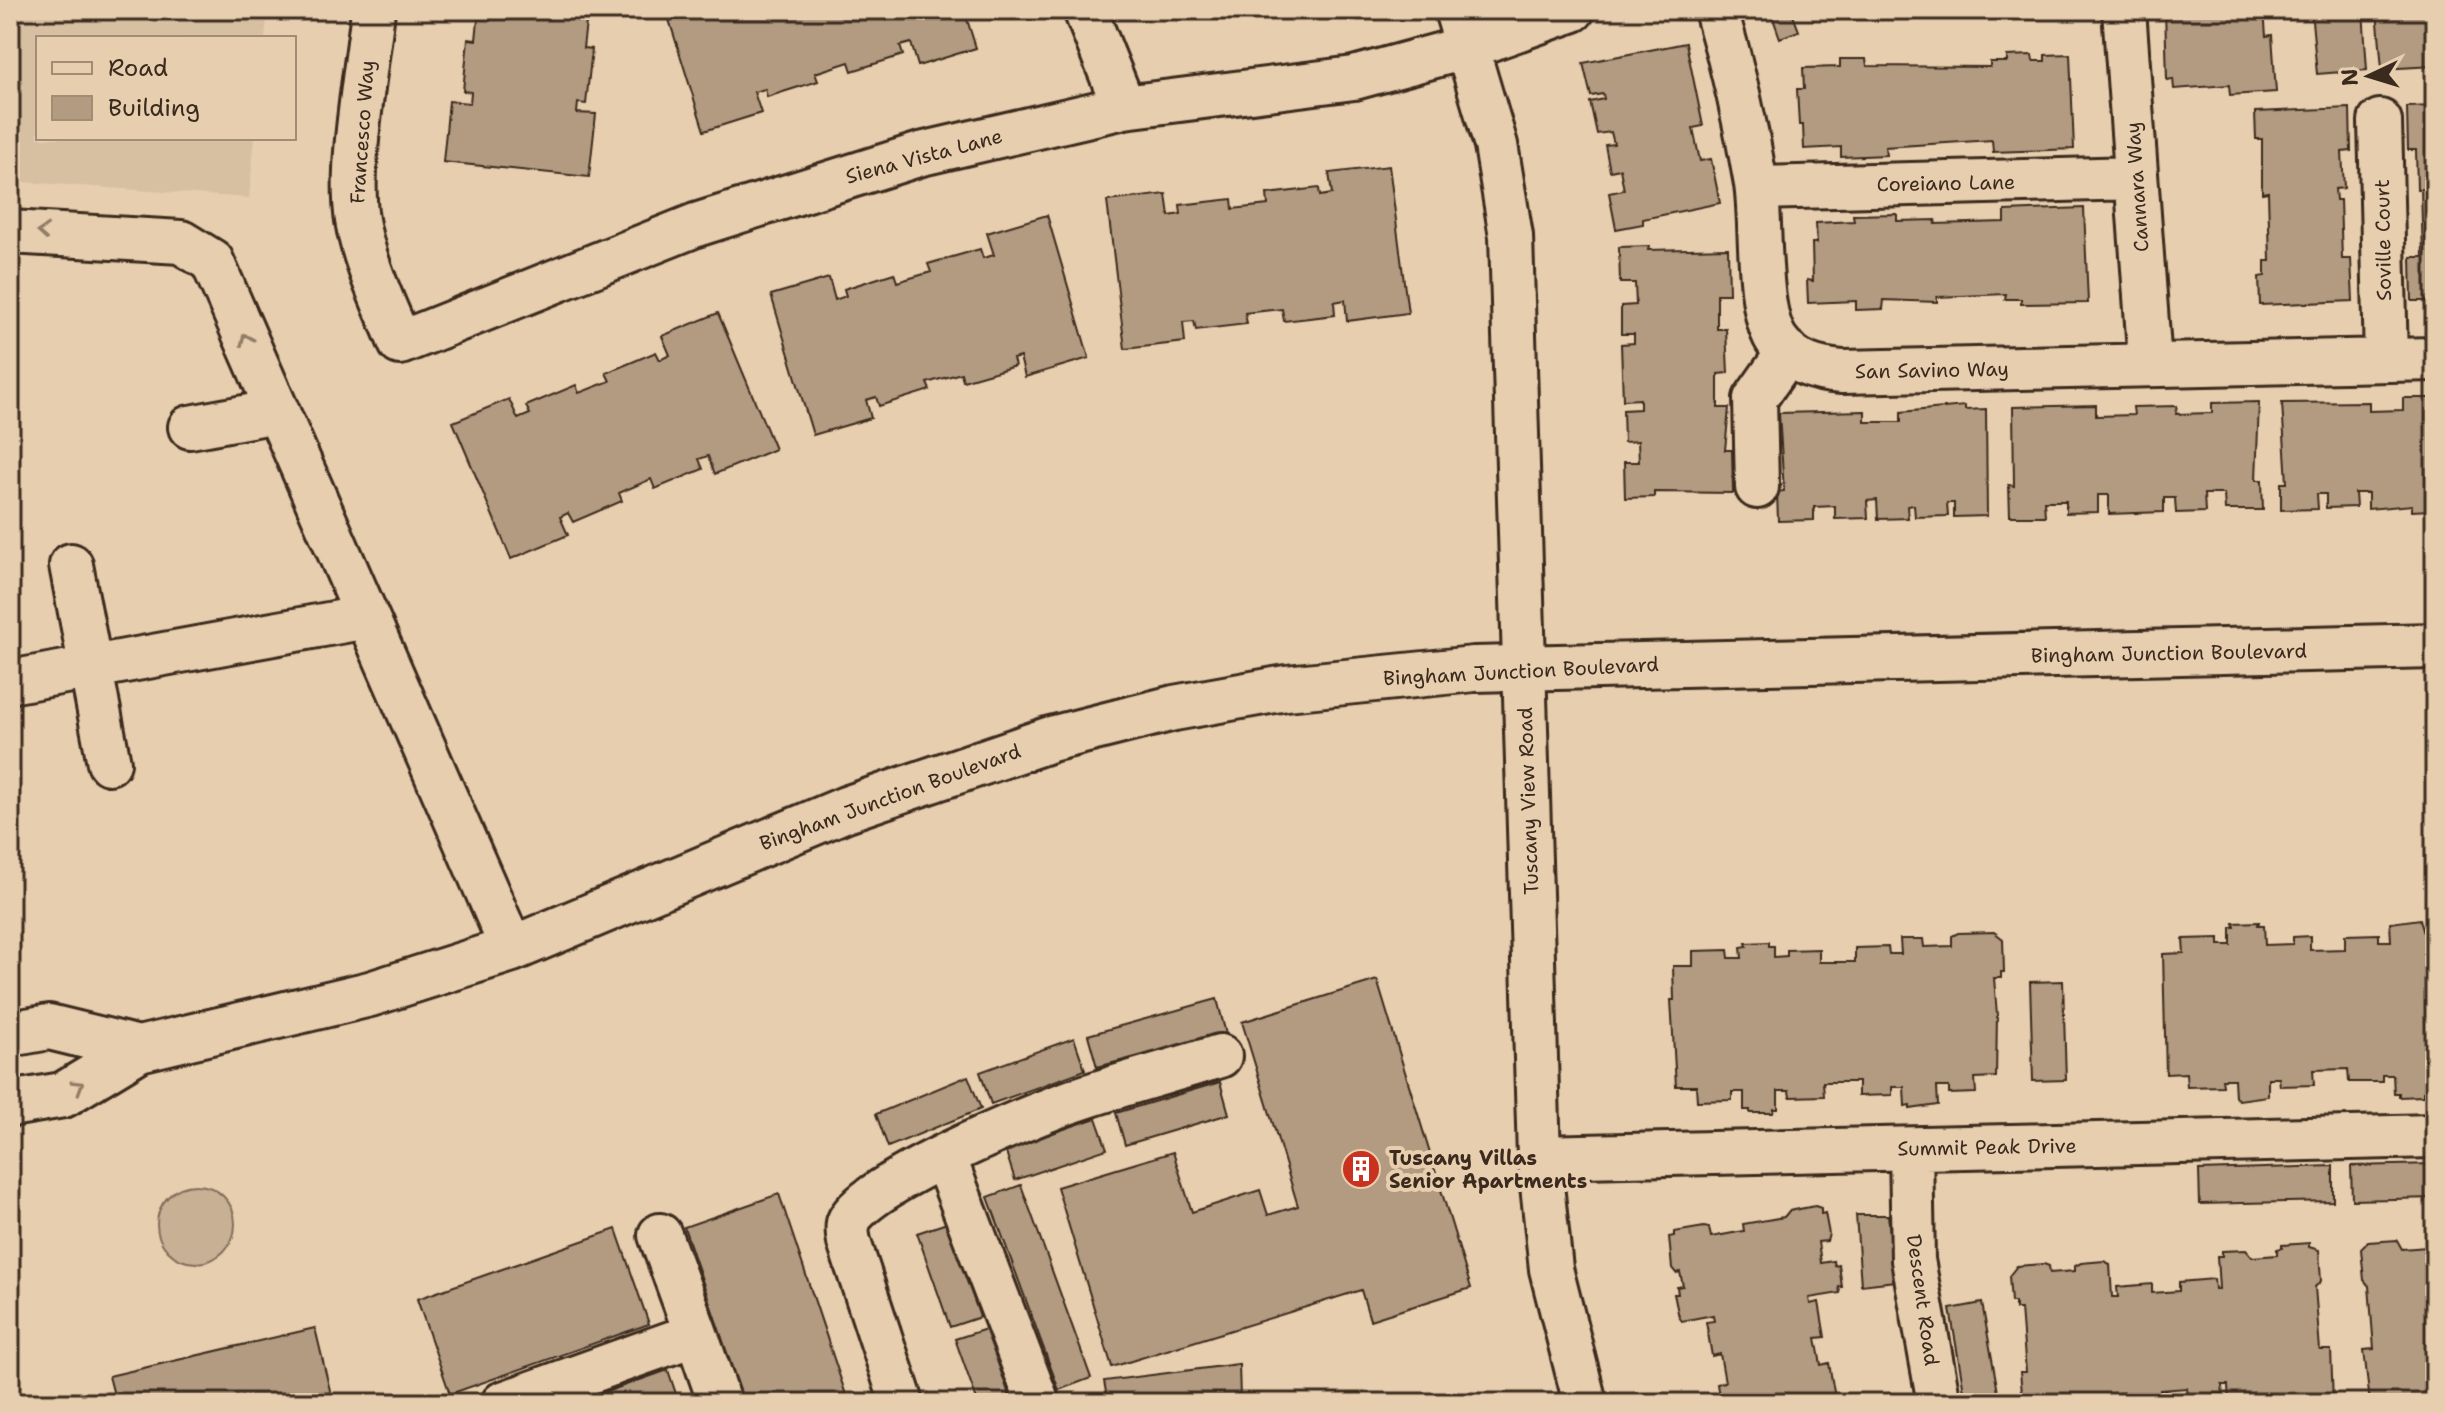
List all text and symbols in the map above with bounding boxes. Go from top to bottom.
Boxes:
legend [36,36,296,140]
north arrow [2329,36,2409,116]
text: Road [108,52,168,84]
street label: Francesco Way [344,59,380,205]
text: N [2334,68,2365,87]
text: Building [108,92,200,124]
street label: Cannara Way [2119,121,2155,253]
street label: Siena Vista Lane [843,123,1005,189]
street label: Coreiano Lane [1877,169,2015,197]
street label: Soville Court [2369,179,2397,301]
one-way arrow [36,224,49,241]
one-way arrow [239,333,255,347]
street label: San Savino Way [1855,356,2009,384]
street label: Bingham Junction Boulevard [2031,638,2308,668]
street label: Bingham Junction Boulevard [1382,651,1660,691]
street label: Tuscany View Road [1512,706,1544,895]
street label: Bingham Junction Boulevard [756,737,1024,856]
one-way arrow [69,1080,84,1096]
street label: Summit Peak Drive [1897,1132,2077,1162]
place label: Tuscany Villas Senior Apartments [1389,1145,1587,1194]
building icon: Tuscany Villas Senior Apartments [1340,1148,1382,1190]
street label: Descent Road [1901,1233,1945,1368]

